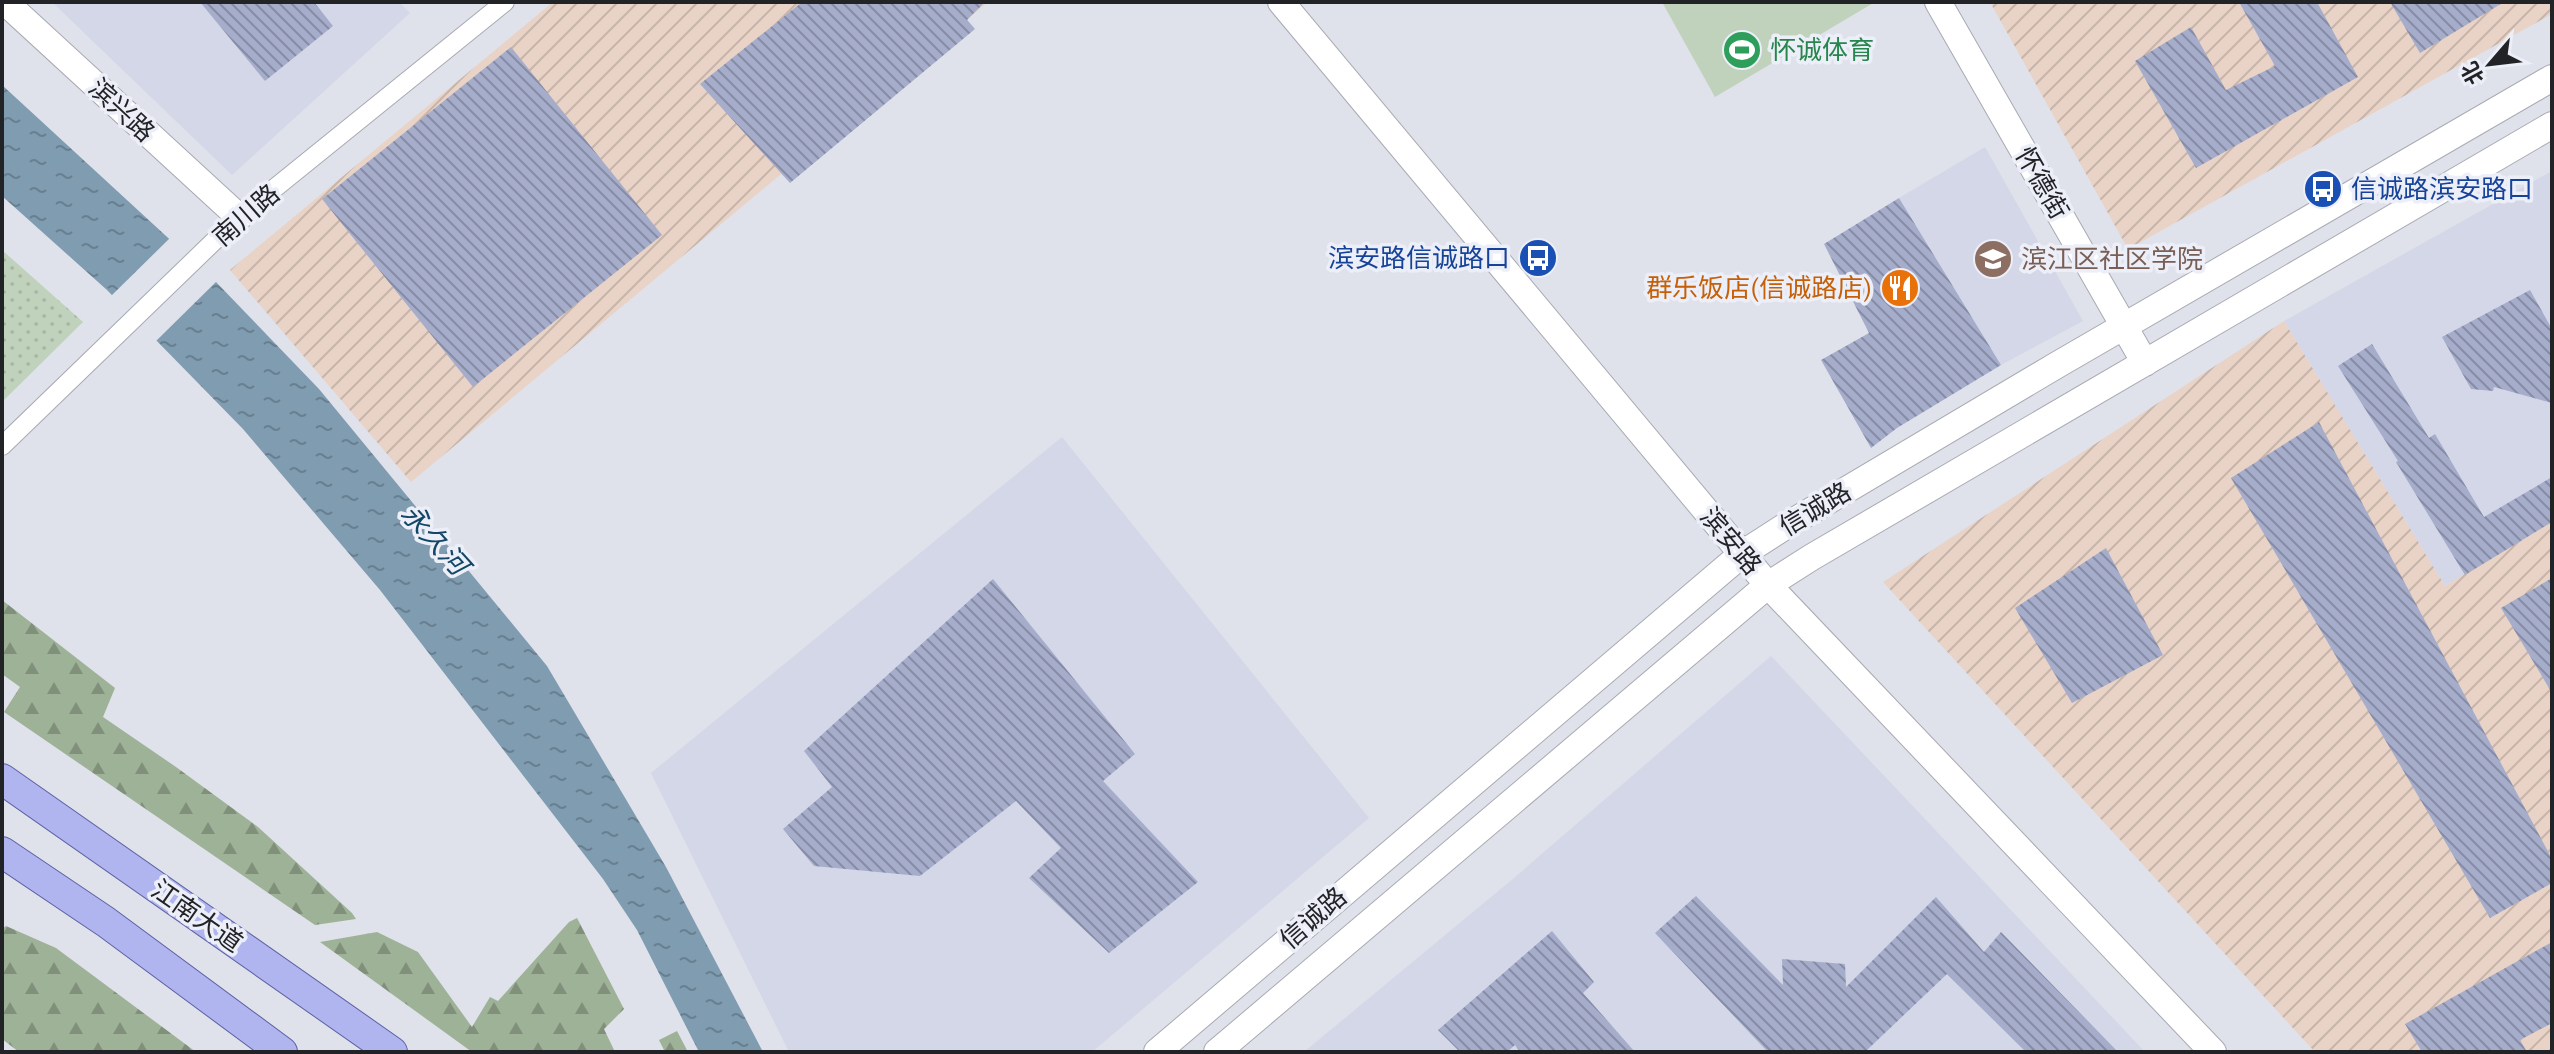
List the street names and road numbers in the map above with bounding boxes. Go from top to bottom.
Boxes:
street label: 滨兴路 [81,70,163,150]
street label: 怀德街 [2007,140,2077,226]
street label: 南川路 [205,176,287,254]
street label: 信诚路 [1772,473,1858,545]
street label: 滨安路 [1692,500,1770,582]
street label: 江南大道 [144,871,250,961]
street label: 信诚路 [1272,879,1354,957]

